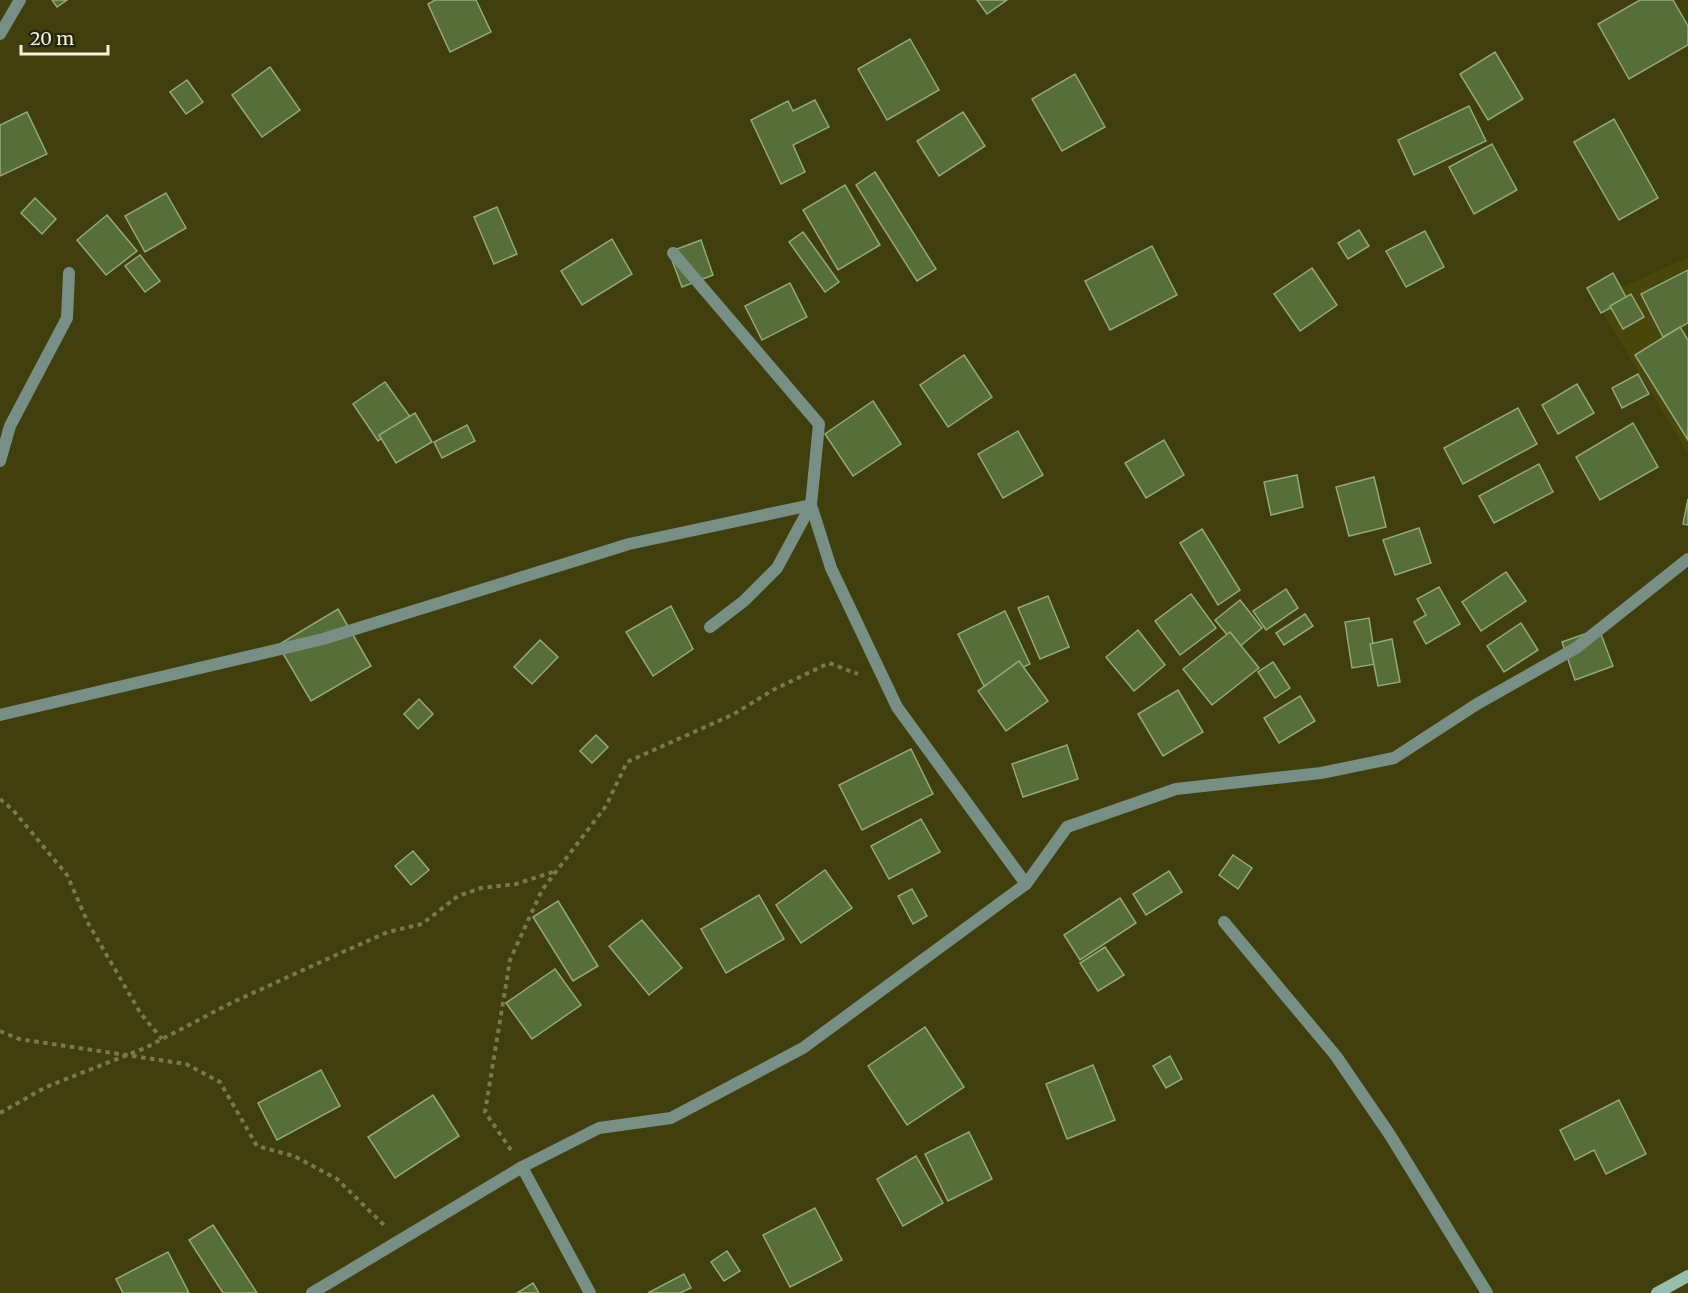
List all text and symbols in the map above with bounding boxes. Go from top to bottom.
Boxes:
scale bar [21,18,108,56]
text: 20 m [30,27,74,50]

